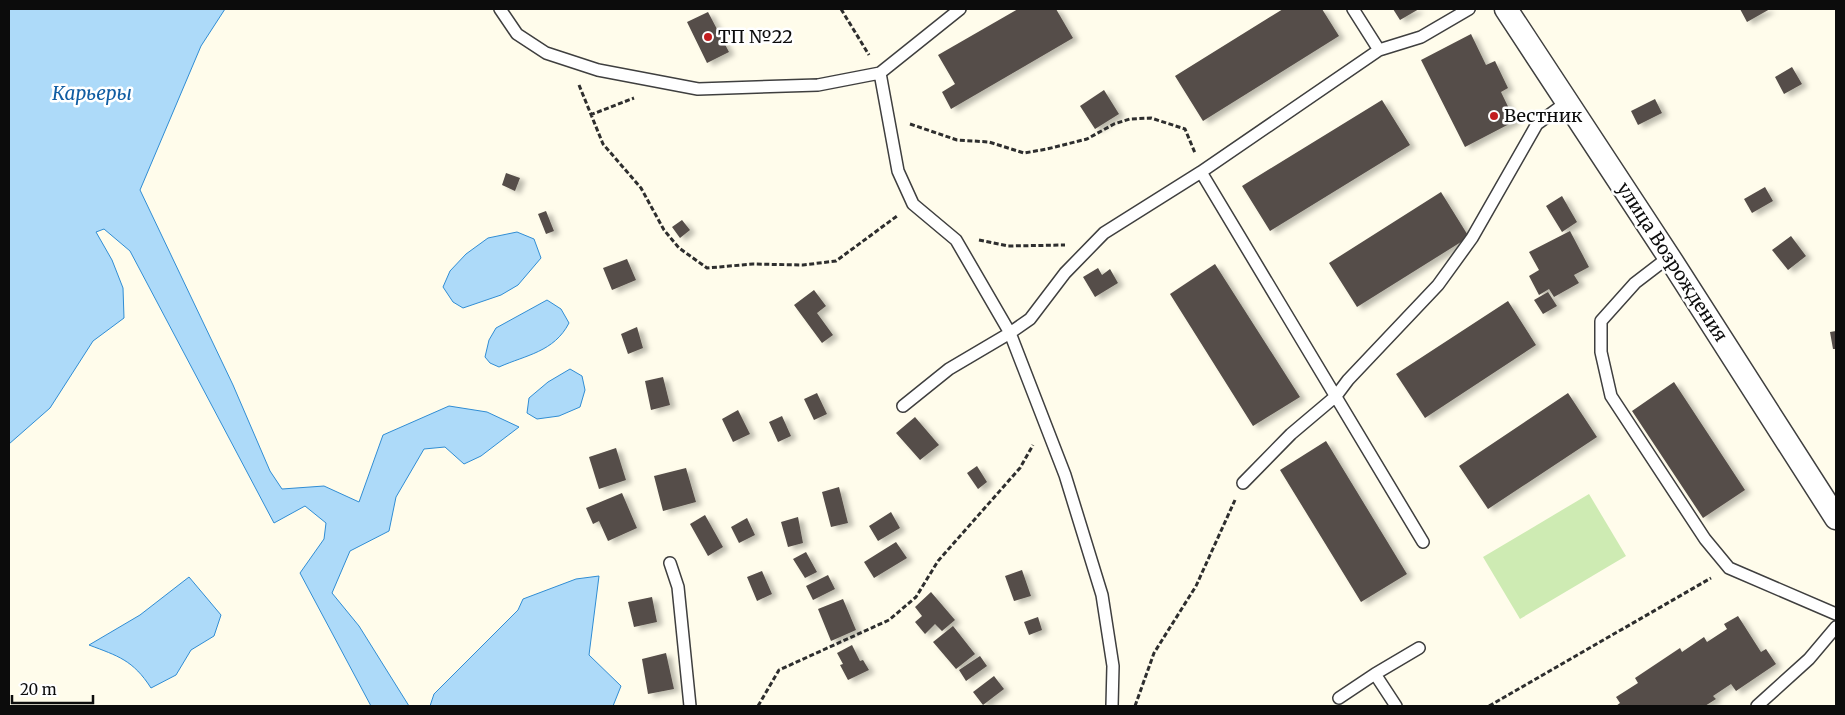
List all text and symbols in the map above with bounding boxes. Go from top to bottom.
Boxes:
place label: ТП №22 [718,25,793,48]
marker: ТП №22 [702,31,714,43]
water label: Карьеры [52,81,132,105]
place label: Вестник [1504,104,1583,127]
marker: Вестник [1488,110,1500,122]
street label: улица Возрождения [1612,178,1733,346]
scale bar [12,672,94,704]
text: 20 m [20,680,57,699]

